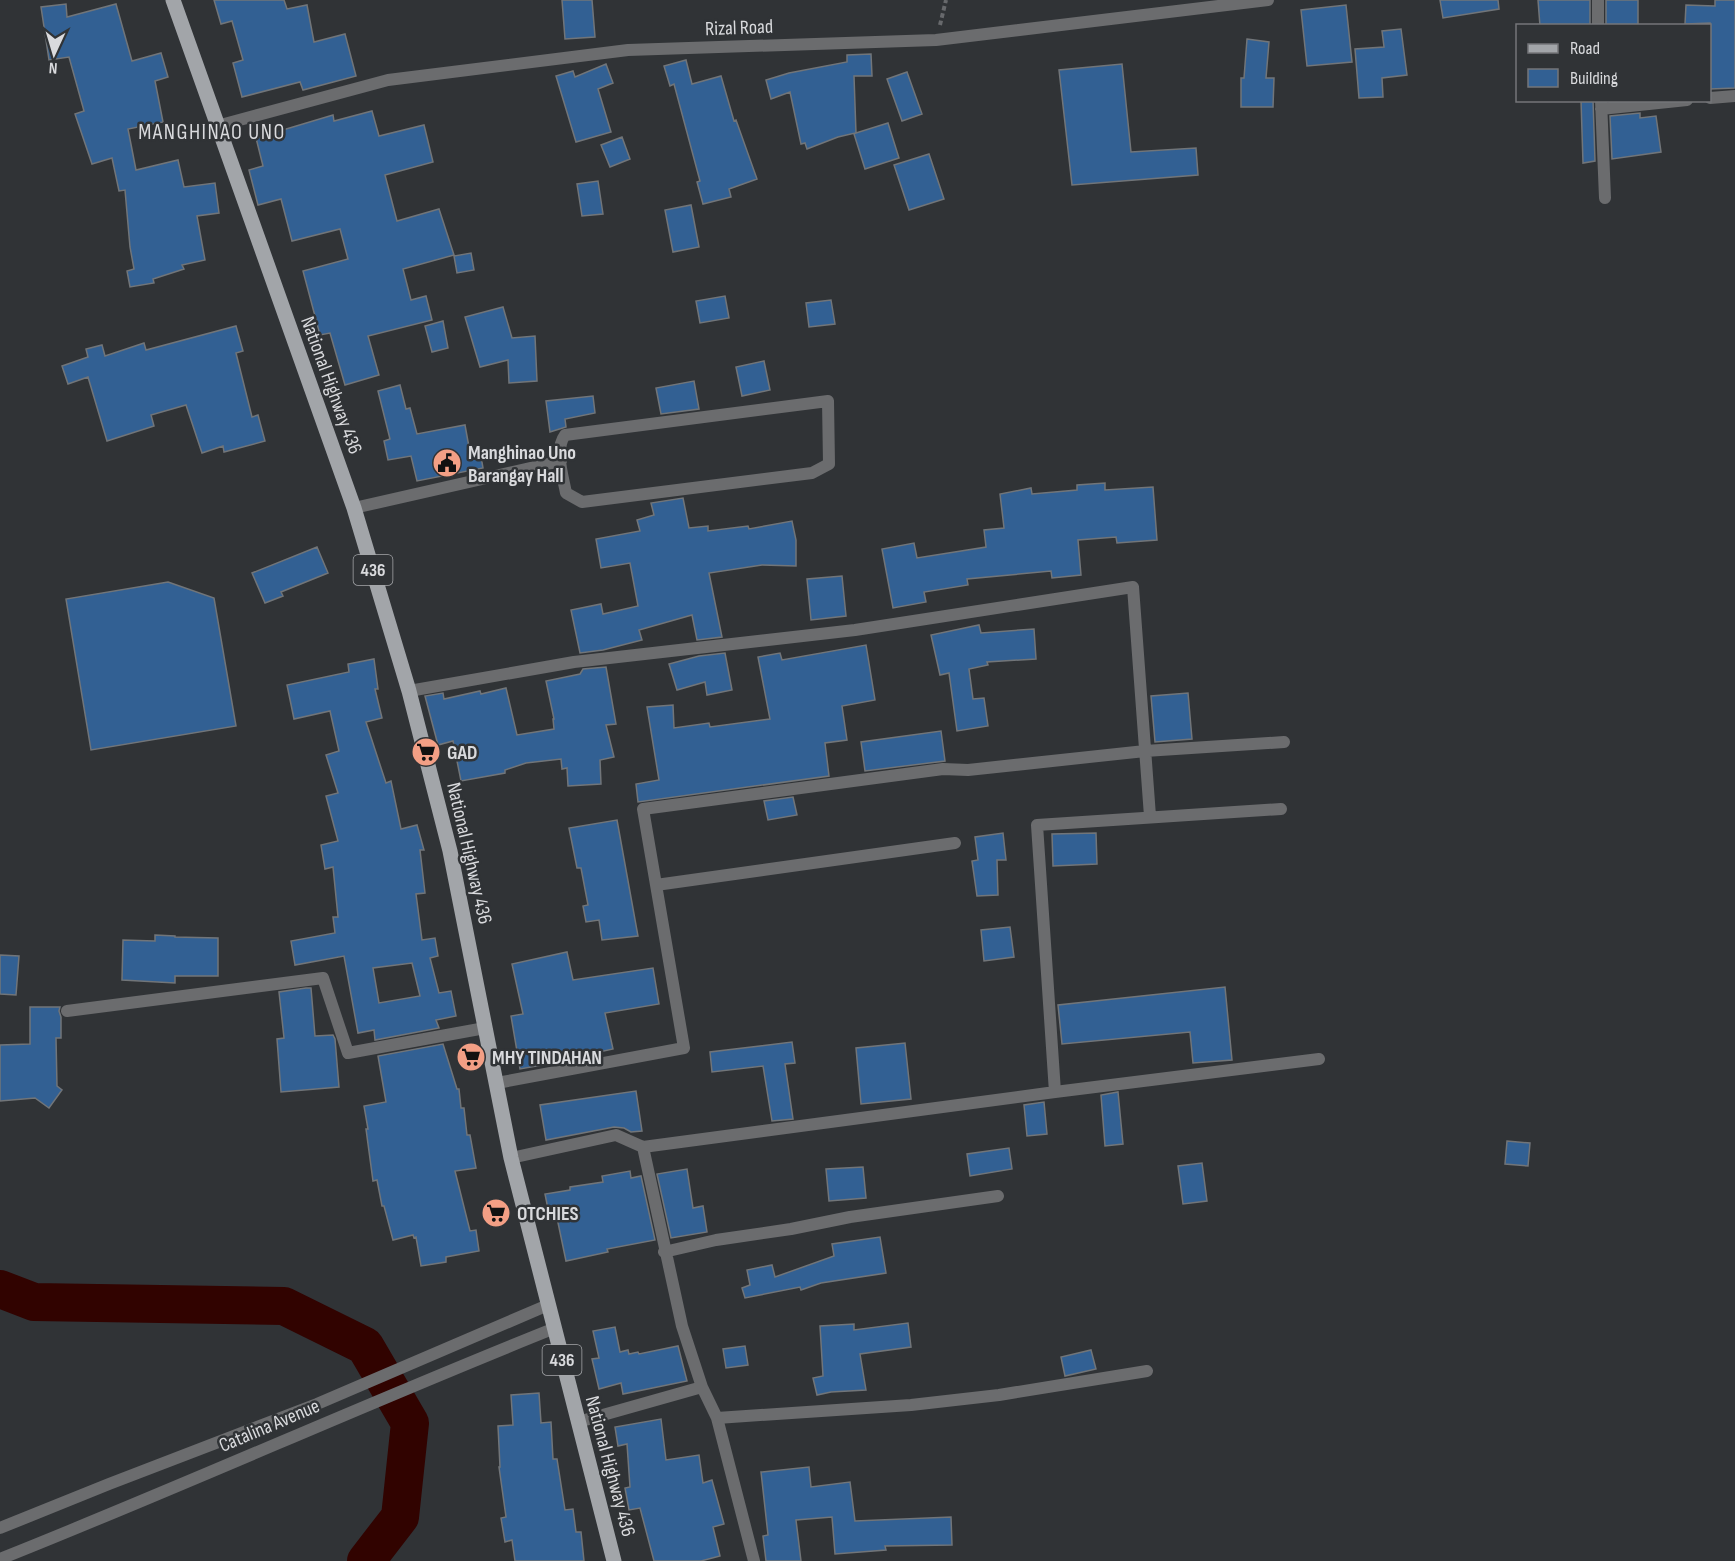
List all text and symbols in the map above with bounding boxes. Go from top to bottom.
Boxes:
street label: Rizal Road [705,15,773,41]
north arrow [24,24,84,84]
legend [1516,24,1711,102]
text: Road [1570,38,1600,59]
text: N [48,58,58,77]
text: Building [1570,68,1618,89]
district label: MANGHINAO UNO [138,119,286,146]
street label: National Highway 436 [295,313,367,457]
place label: Manghinao Uno Barangay Hall [468,441,576,488]
public building icon: Manghinao Uno Barangay Hall [431,447,463,479]
road number: 436 [354,555,392,585]
supermarket icon: GAD [410,736,442,768]
place label: GAD [447,741,477,765]
street label: National Highway 436 [441,780,497,926]
supermarket icon: MHY TINDAHAN [455,1041,487,1073]
place label: MHY TINDAHAN [492,1046,602,1070]
supermarket icon: OTCHIES [480,1197,512,1229]
place label: OTCHIES [517,1202,579,1226]
road number: 436 [542,1345,582,1375]
street label: National Highway 436 [580,1393,640,1539]
street label: Catalina Avenue [215,1394,323,1458]

